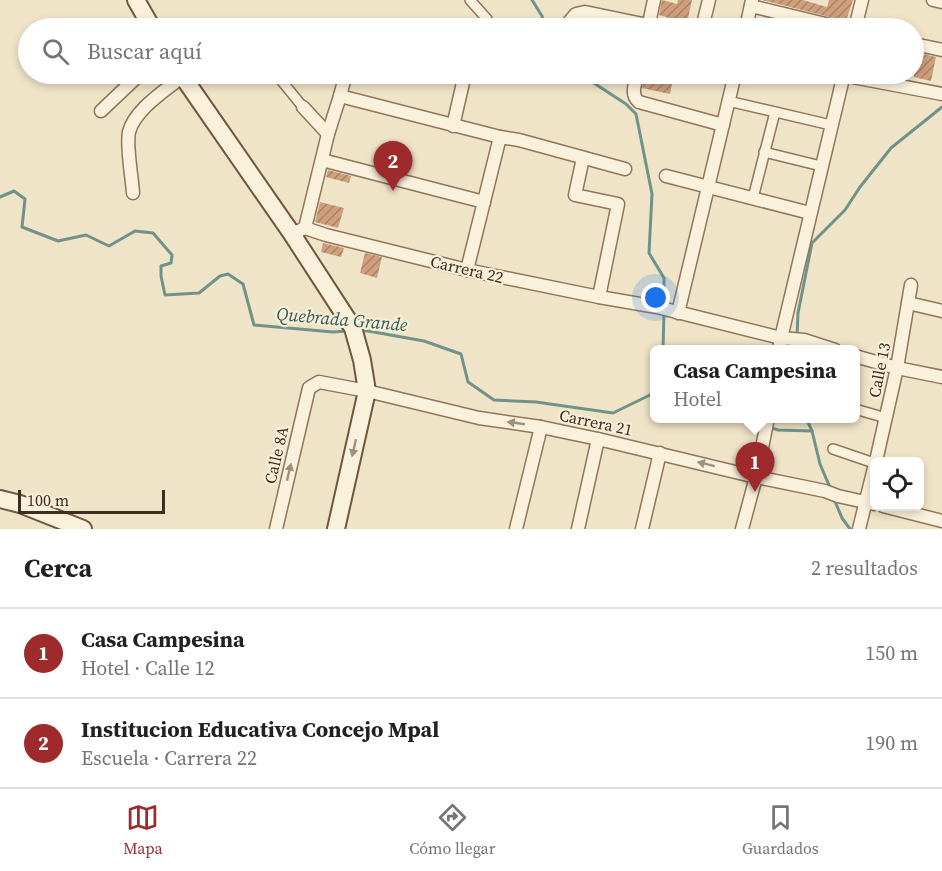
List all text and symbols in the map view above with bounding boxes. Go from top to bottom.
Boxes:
search box [18,18,924,84]
icon: search [39,35,72,68]
text: Buscar aquí [87,36,202,66]
pin: 2 [374,142,412,191]
street label: Carrera 22 [428,250,506,288]
your location [641,283,670,312]
water label: Quebrada Grande [275,301,409,337]
street label: Calle 13 [863,341,895,399]
popup [650,345,860,423]
text: Casa Campesina [673,355,837,385]
text: Hotel [673,385,722,413]
street label: Carrera 21 [557,404,635,440]
one-way arrow [506,418,525,428]
street label: Calle 8A [259,424,293,486]
one-way arrow [349,439,358,458]
pin: 1 [736,442,774,492]
map controls [870,457,924,511]
button: locate [870,457,924,511]
one-way arrow [697,459,715,469]
one-way arrow [285,463,295,481]
scale bar [18,487,165,514]
text: 100 m [27,489,69,511]
text: Cerca [24,550,92,586]
text: 2 resultados [811,554,918,582]
text: Casa Campesina [81,624,245,654]
text: 1 [38,639,49,667]
text: 150 m [865,639,918,667]
text: Hotel · Calle 12 [81,654,215,682]
text: Institucion Educativa Concejo Mpal [81,714,439,744]
text: 2 [38,729,49,757]
text: 190 m [865,729,918,757]
text: Escuela · Carrera 22 [81,744,257,772]
tab: Mapa [123,801,163,859]
tab: Cómo llegar [409,801,495,859]
tab: Guardados [742,801,819,859]

